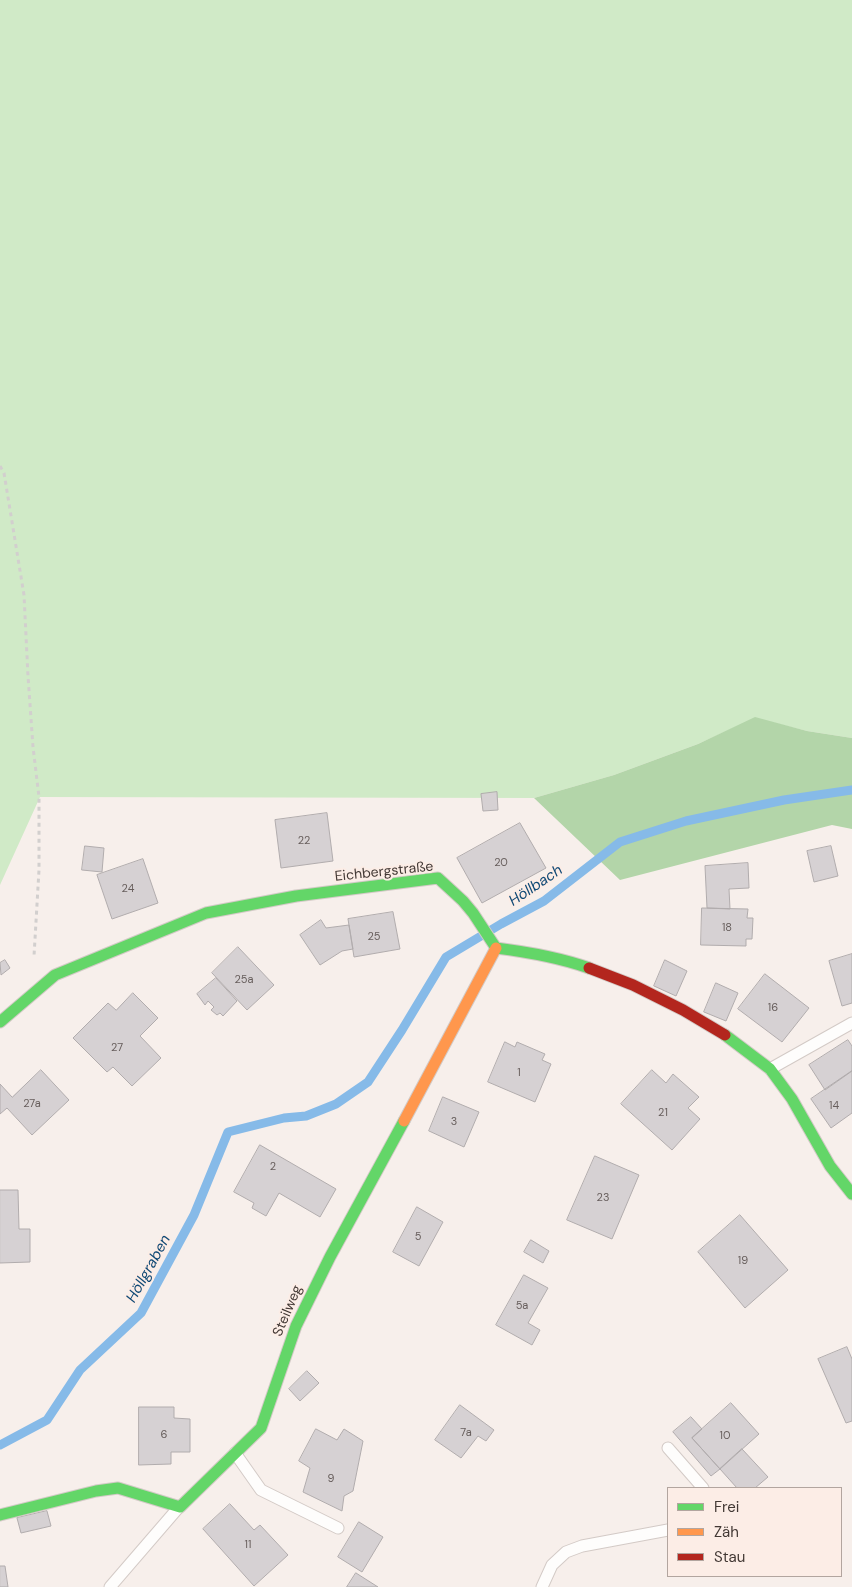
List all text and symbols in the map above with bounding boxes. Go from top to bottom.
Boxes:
house number: 22 [298,834,310,848]
house number: 20 [494,856,508,870]
street label: Eichbergstraße [334,858,434,886]
water label: Höllbach [506,862,566,910]
house number: 24 [122,882,134,896]
house number: 18 [722,921,732,935]
house number: 25 [367,930,381,944]
house number: 25a [234,973,254,987]
house number: 16 [768,1001,778,1015]
house number: 27 [111,1041,123,1055]
house number: 1 [517,1066,521,1080]
house number: 27a [23,1097,41,1111]
house number: 14 [829,1099,839,1113]
house number: 21 [658,1106,668,1120]
house number: 3 [451,1115,457,1129]
house number: 2 [270,1160,276,1174]
house number: 23 [597,1191,609,1205]
house number: 5 [415,1230,421,1244]
water label: Höllgraben [123,1232,175,1306]
house number: 19 [738,1254,748,1268]
street label: Steilweg [270,1283,306,1339]
house number: 5a [516,1299,528,1313]
house number: 7a [460,1426,472,1440]
house number: 6 [161,1428,167,1442]
house number: 10 [720,1429,730,1443]
house number: 9 [328,1472,334,1486]
legend [667,1487,842,1577]
text: Frei [714,1497,739,1517]
text: Zäh [714,1522,739,1542]
house number: 11 [245,1538,251,1552]
text: Stau [714,1547,745,1567]

